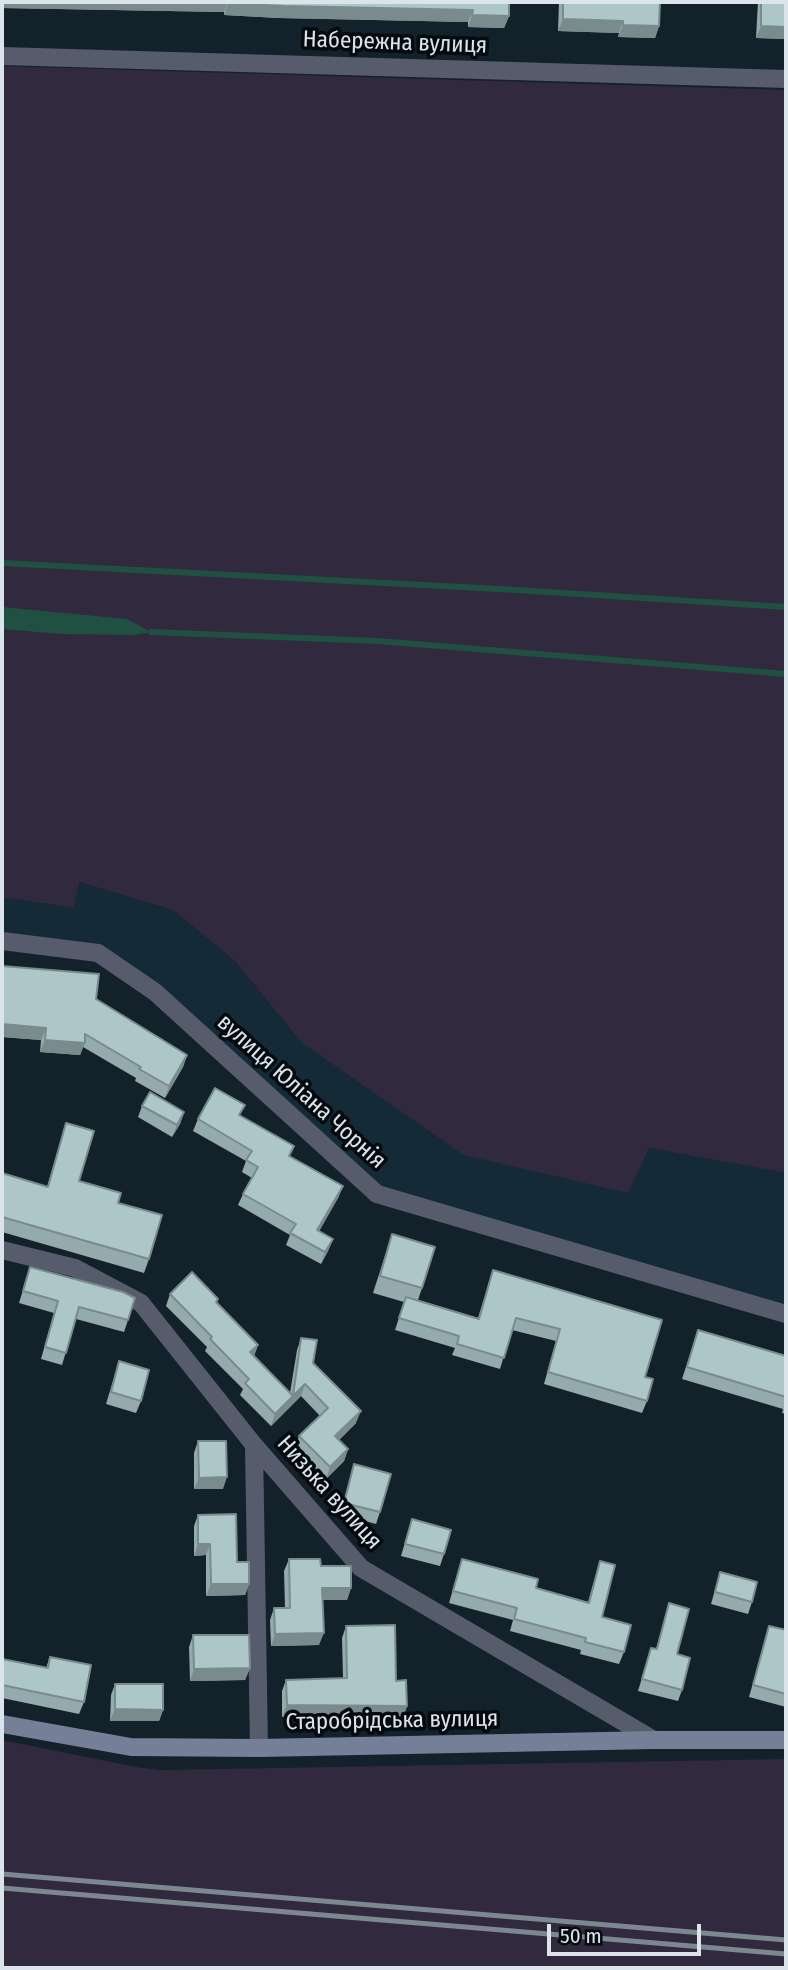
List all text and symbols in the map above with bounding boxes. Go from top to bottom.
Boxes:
street label: Набережна вулиця [302,26,488,60]
street label: вулиця Юліана Чорнія [211,1009,391,1175]
street label: Низька вулиця [271,1431,387,1555]
street label: Старобрідська вулиця [285,1705,499,1737]
scale bar [550,1910,704,1954]
text: 50 m [560,1923,602,1949]

